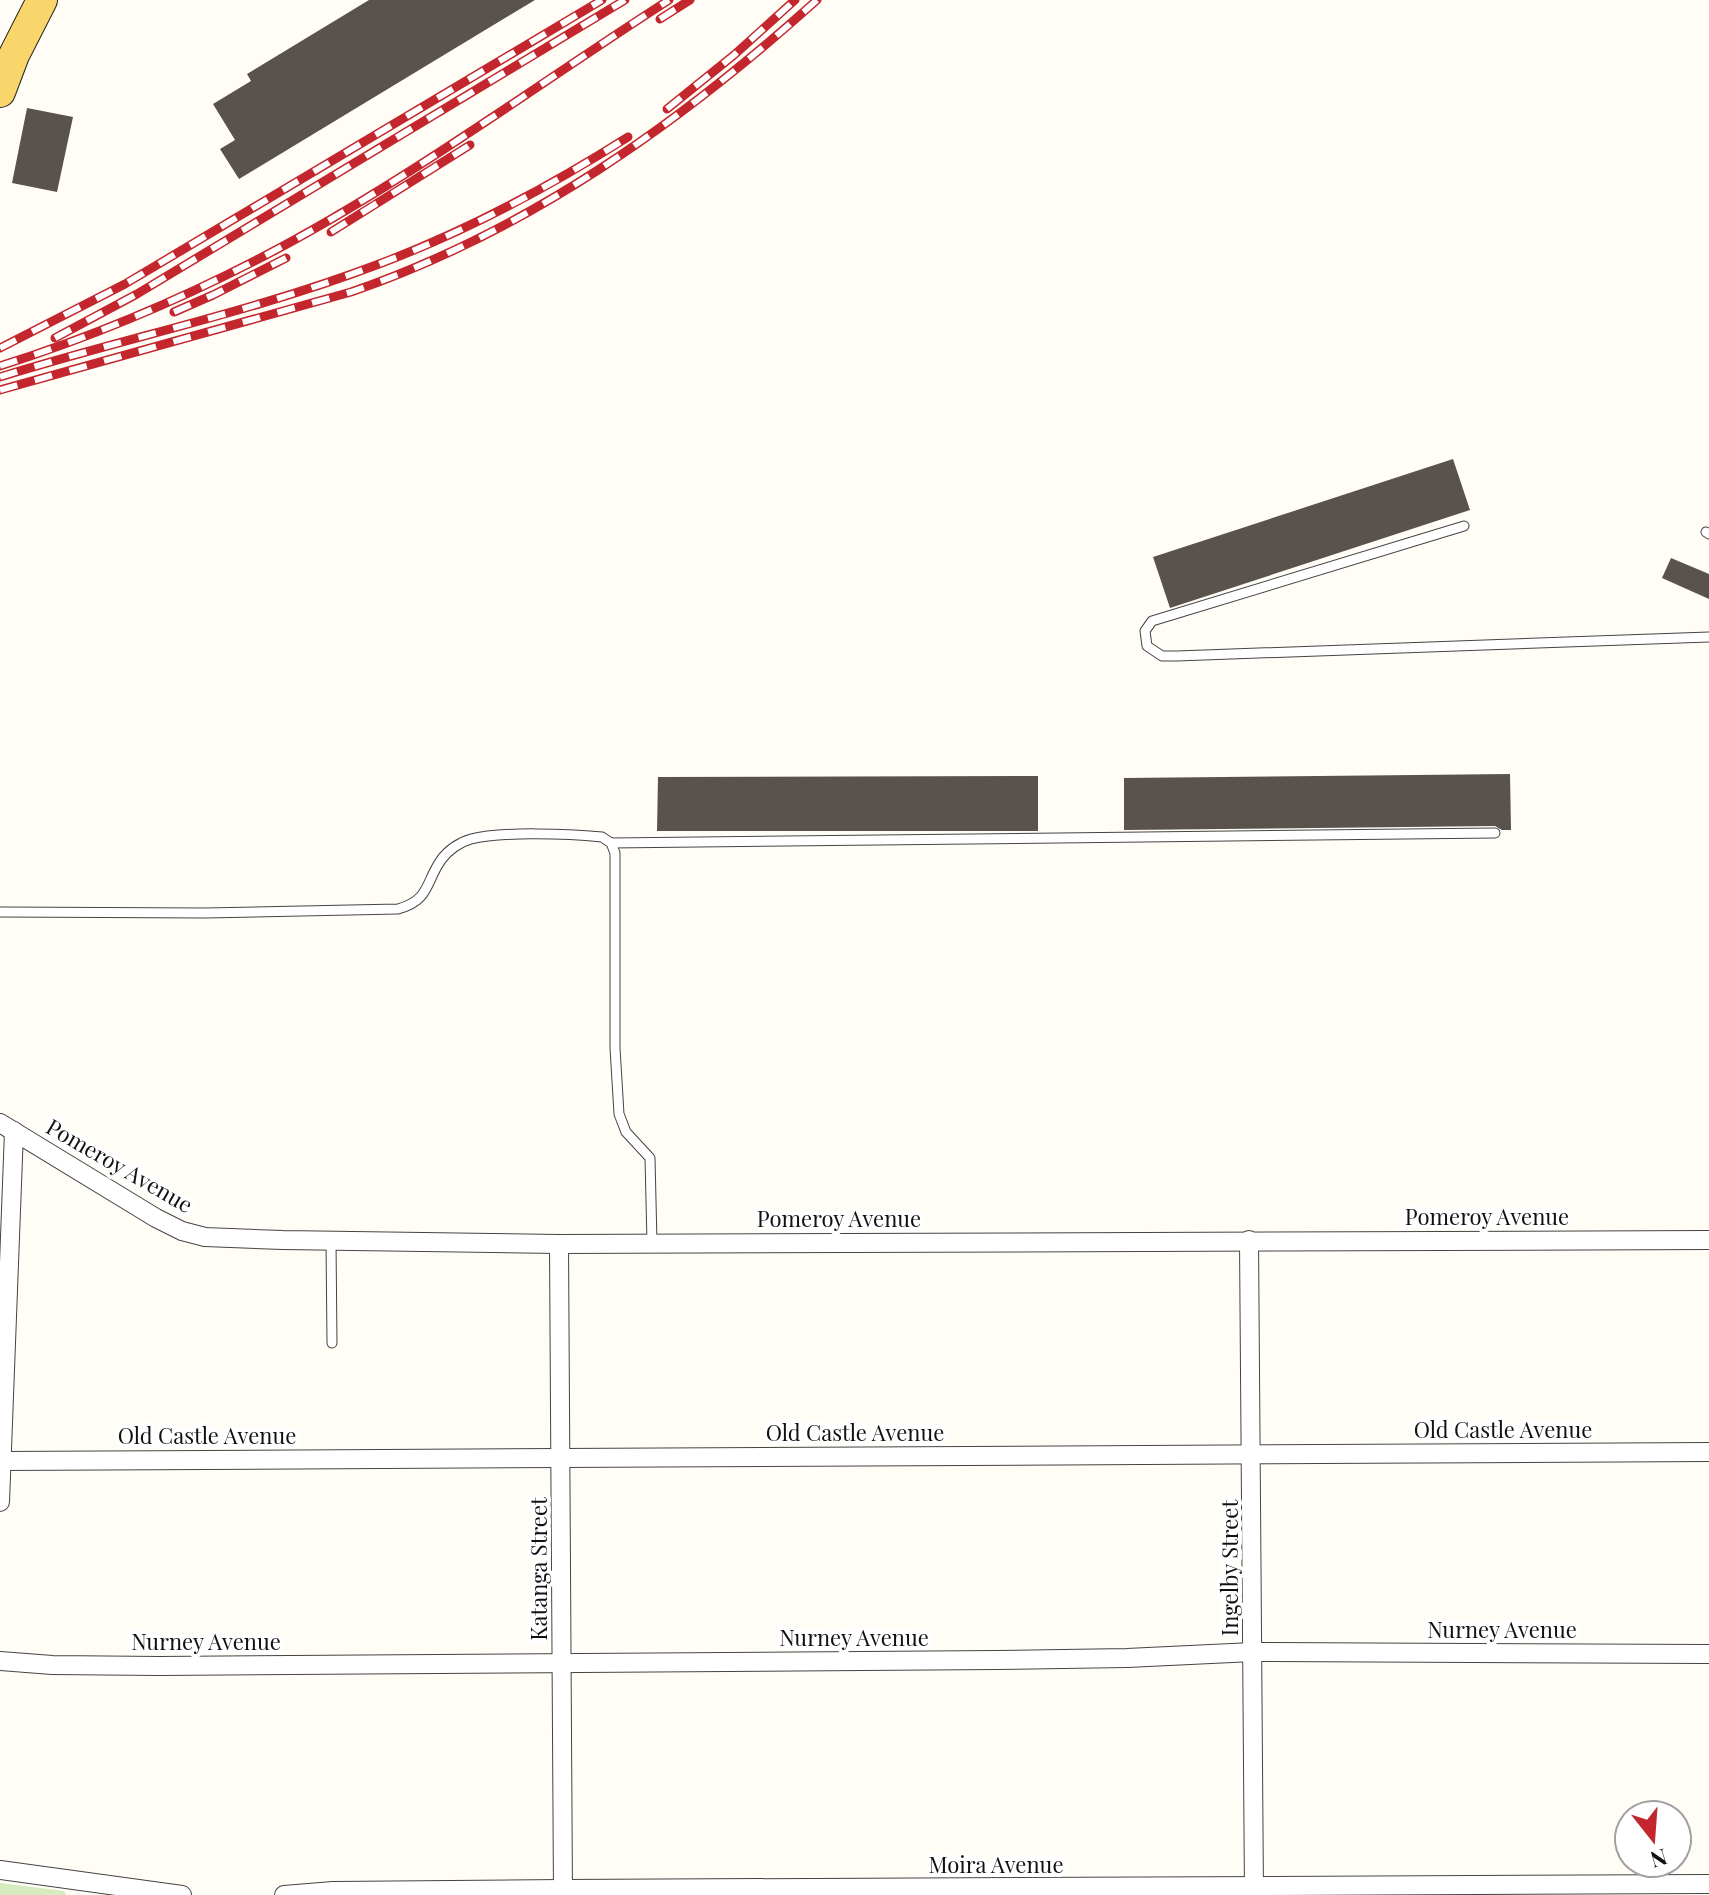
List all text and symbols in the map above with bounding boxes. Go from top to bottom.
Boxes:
street label: Pomeroy Avenue [41,1111,199,1219]
street label: Pomeroy Avenue [1405,1201,1569,1231]
street label: Pomeroy Avenue [757,1203,921,1233]
street label: Old Castle Avenue [1414,1414,1592,1444]
street label: Old Castle Avenue [766,1417,944,1447]
street label: Old Castle Avenue [118,1420,296,1450]
street label: Katanga Street [523,1496,553,1641]
street label: Ingelby Street [1214,1499,1244,1636]
street label: Nurney Avenue [1427,1614,1577,1644]
street label: Nurney Avenue [779,1622,929,1652]
street label: Nurney Avenue [131,1626,281,1656]
north arrow [1613,1799,1693,1879]
text: N [1647,1842,1671,1876]
street label: Moira Avenue [928,1849,1064,1879]

